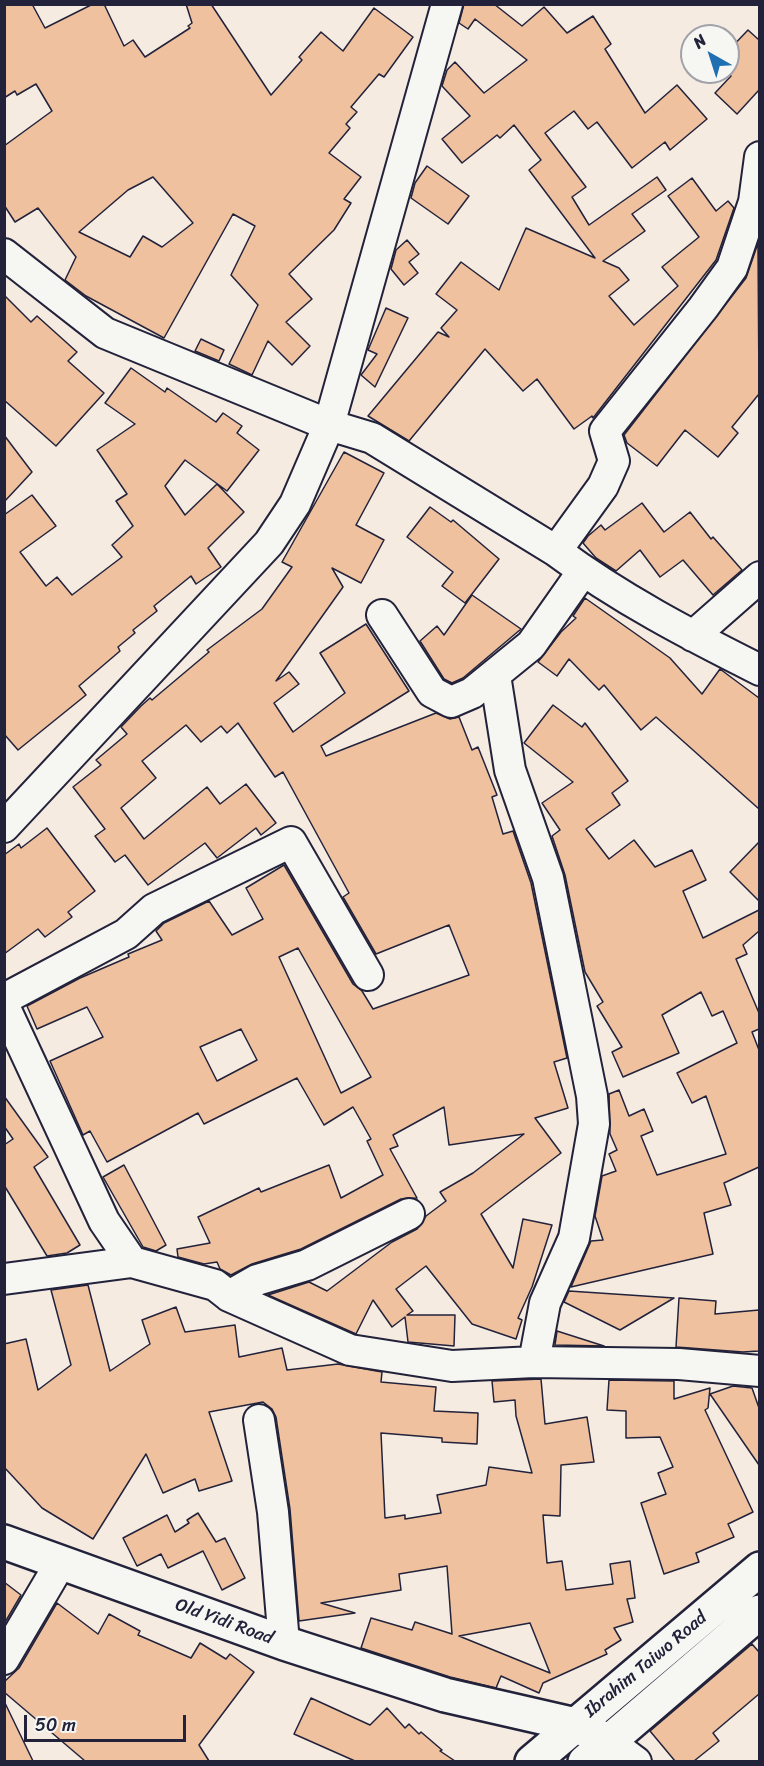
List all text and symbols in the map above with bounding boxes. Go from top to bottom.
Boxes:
north arrow [680,24,740,84]
text: N [686,26,713,56]
street label: Old Yidi Road [172,1594,276,1650]
street label: Ibrahim Taiwo Road [580,1607,712,1723]
scale bar [27,1703,189,1741]
text: 50 m [35,1709,76,1741]

